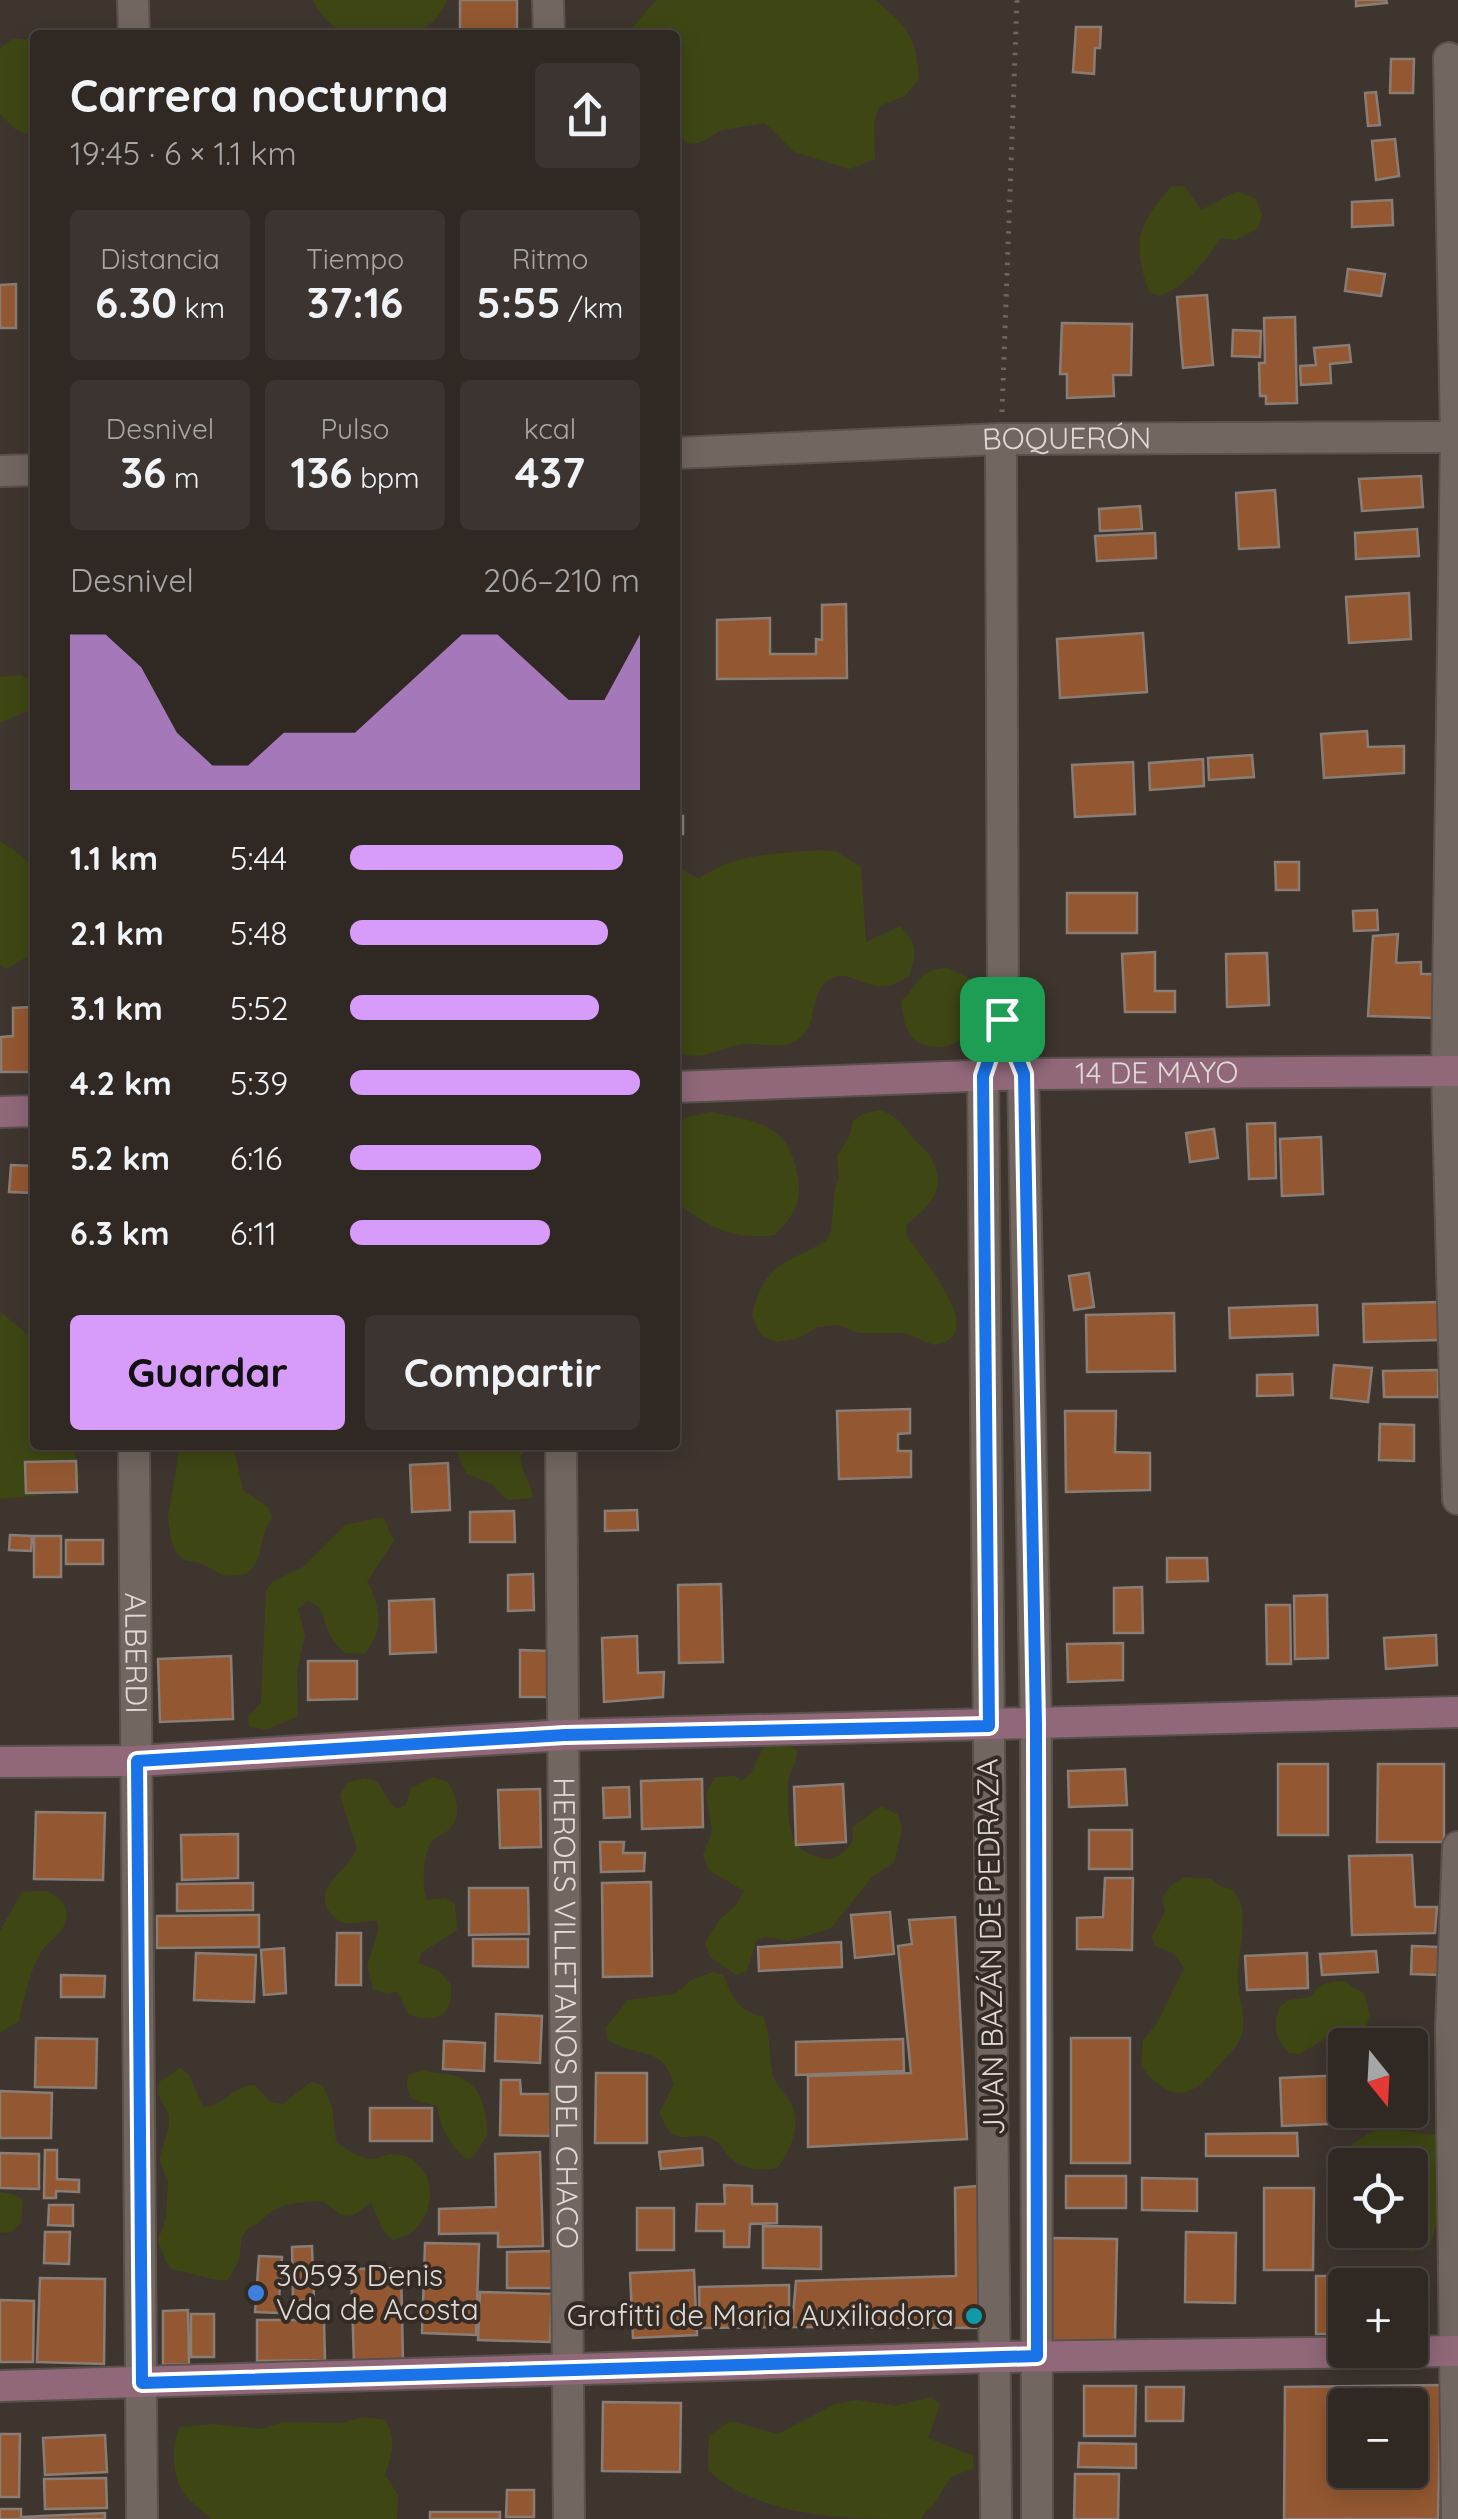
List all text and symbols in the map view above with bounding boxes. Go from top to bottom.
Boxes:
button: share [535,63,640,168]
text: Carrera nocturna [70,67,449,123]
text: 19:45 · 6 × 1.1 km [70,133,297,173]
text: Distancia [100,241,220,276]
text: Tiempo [306,241,404,276]
text: Ritmo [512,241,588,276]
text: 6.30 [95,276,177,329]
text: 37:16 [307,276,403,329]
text: 5:55 [477,276,561,329]
text: km [177,290,225,325]
text: /km [561,290,623,325]
text: Desnivel [106,411,214,446]
text: Pulso [321,411,389,446]
text: kcal [524,411,576,446]
street label: BOQUERÓN [981,418,1151,458]
text: 36 [121,446,166,499]
text: 136 [290,446,353,499]
text: 437 [515,446,585,499]
text: m [166,460,199,495]
text: bpm [353,460,420,495]
text: Desnivel [70,560,194,600]
text: 206–210 m [483,560,640,600]
text: 1.1 km [70,838,158,878]
text: 5:44 [230,838,287,878]
text: 2.1 km [70,913,164,953]
text: 5:48 [230,913,288,953]
pin [960,977,1045,1062]
text: 3.1 km [70,988,163,1028]
text: 5:52 [230,988,289,1028]
icon: arrive [975,992,1030,1047]
street label: 14 DE MAYO [1075,1053,1239,1092]
text: 4.2 km [70,1063,172,1103]
text: 5:39 [230,1063,288,1103]
text: 5.2 km [70,1138,170,1178]
text: 6:16 [230,1138,282,1178]
text: 6.3 km [70,1213,170,1253]
text: 6:11 [230,1213,277,1253]
button: Guardar [70,1315,345,1430]
button: Compartir [365,1315,640,1430]
street label: ALBERDI [117,1592,156,1714]
street label: JUAN BAZÁN DE PEDRAZA [968,1758,1012,2136]
street label: HEROES VILLETANOS DEL CHACO [545,1777,587,2249]
north arrow [1328,2028,1428,2128]
map controls [1328,2028,1428,2488]
button: locate [1328,2148,1428,2248]
place label: 30593 Denis Vda de Acosta [276,2256,479,2328]
button: + [1328,2268,1428,2368]
marker: 30593 Denis Vda de Acosta [245,2282,267,2304]
place label: Grafitti de Maria Auxiliadora [567,2296,954,2334]
marker: Grafitti de Maria Auxiliadora [963,2305,985,2327]
button: − [1328,2388,1428,2488]

